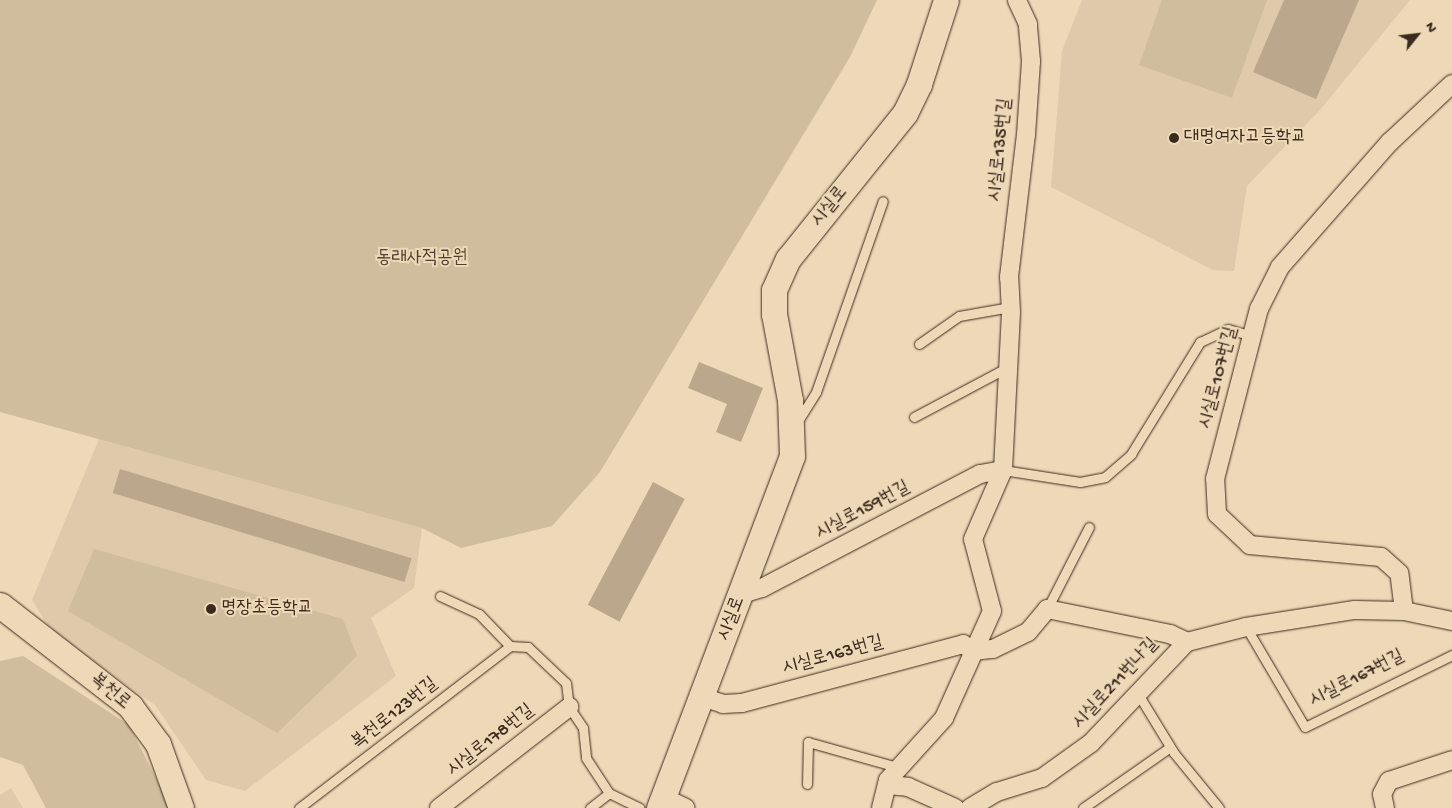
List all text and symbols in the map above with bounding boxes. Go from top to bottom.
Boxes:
north arrow [1392,10,1442,60]
text: N [1421,19,1440,36]
street label: 시실로135번길 [984,97,1018,203]
place label: 대명여자고등학교 [1184,127,1306,149]
marker: 대명여자고등학교 [1168,132,1180,144]
street label: 시실로 [807,182,853,232]
park label: 동래사적공원 [376,248,468,270]
street label: 시실로107번길 [1194,324,1244,432]
street label: 시실로159번길 [812,477,914,545]
street label: 시실로 [713,594,751,644]
place label: 명장초등학교 [221,598,313,620]
marker: 명장초등학교 [205,603,217,615]
street label: 시실로163번길 [780,632,886,680]
street label: 시실로211번나길 [1068,634,1164,734]
street label: 시실로167번길 [1306,645,1408,713]
street label: 복천로 [85,669,135,715]
street label: 복천로123번길 [347,673,443,755]
street label: 시실로178번길 [443,700,539,782]

